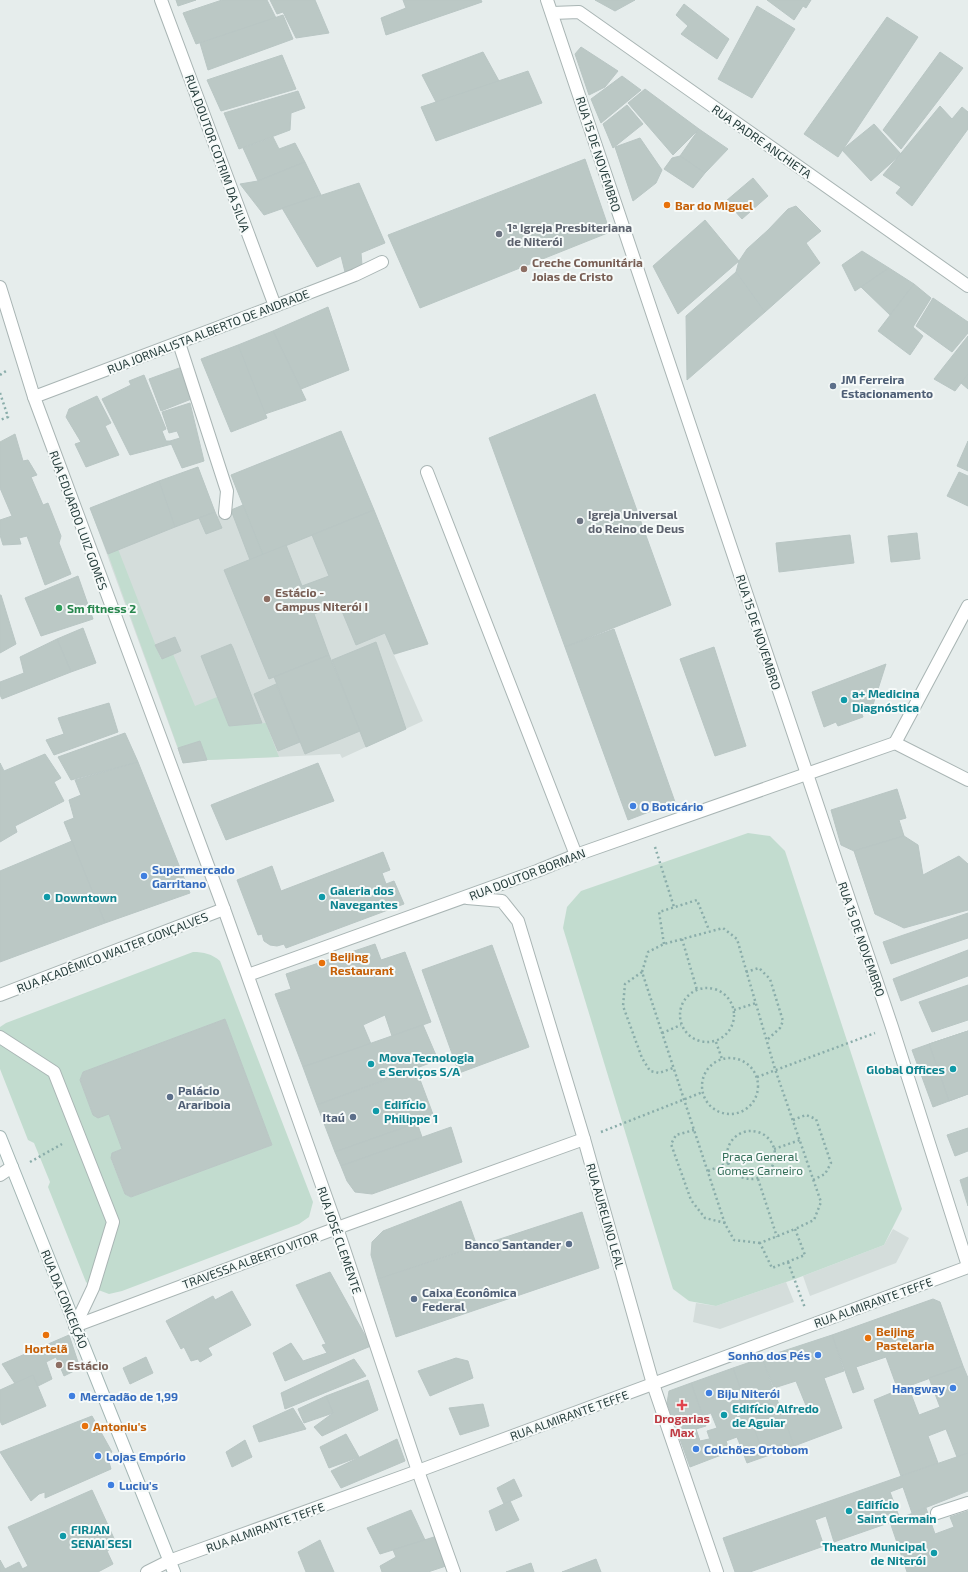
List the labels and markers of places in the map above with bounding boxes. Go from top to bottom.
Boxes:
place label: Bar do Miguel [675,198,753,212]
marker: Bar do Miguel [662,200,672,210]
place label: 1ª Igreja Presbiteriana de Niterói [507,220,632,248]
marker: 1ª Igreja Presbiteriana de Niterói [494,229,504,239]
place label: Creche Comunitária Joias de Cristo [532,255,643,283]
marker: Creche Comunitária Joias de Cristo [519,264,529,274]
place label: JM Ferreira Estacionamento [841,372,933,400]
marker: JM Ferreira Estacionamento [828,381,838,391]
place label: Igreja Universal do Reino de Deus [588,507,684,535]
marker: Igreja Universal do Reino de Deus [575,516,585,526]
place label: Estácio - Campus Niterói I [275,585,368,613]
marker: Estácio - Campus Niterói I [262,594,272,604]
place label: Sm fitness 2 [67,601,136,615]
marker: Sm fitness 2 [54,603,64,613]
place label: a+ Medicina Diagnóstica [852,686,920,714]
marker: a+ Medicina Diagnóstica [839,695,849,705]
place label: O Boticário [641,799,703,813]
marker: O Boticário [628,801,638,811]
place label: Supermercado Garritano [152,862,235,890]
marker: Supermercado Garritano [139,871,149,881]
place label: Galeria dos Navegantes [330,883,398,911]
place label: Downtown [55,890,117,904]
marker: Downtown [42,892,52,902]
marker: Galeria dos Navegantes [317,892,327,902]
place label: Beijing Restaurant [330,949,394,977]
marker: Beijing Restaurant [317,958,327,968]
place label: Mova Tecnologia e Serviços S/A [379,1050,474,1079]
marker: Mova Tecnologia e Serviços S/A [366,1059,376,1069]
place label: Global Offices [866,1062,945,1076]
marker: Global Offices [948,1064,958,1074]
place label: Palácio Arariboia [178,1083,231,1111]
marker: Palácio Arariboia [165,1092,175,1102]
place label: Edifício Philippe 1 [384,1097,438,1125]
marker: Edifício Philippe 1 [371,1106,381,1116]
place label: Itaú [323,1110,345,1124]
marker: Itaú [348,1112,358,1122]
place label: Banco Santander [464,1237,561,1251]
marker: Banco Santander [564,1239,574,1249]
place label: Caixa Econômica Federal [422,1285,517,1313]
marker: Caixa Econômica Federal [409,1294,419,1304]
place label: Beijing Pastelaria [876,1324,934,1352]
marker: Hortelã [41,1330,51,1340]
marker: Beijing Pastelaria [863,1333,873,1343]
place label: Hortelã [25,1341,68,1355]
place label: Sonho dos Pés [728,1348,810,1362]
marker: Sonho dos Pés [813,1350,823,1360]
place label: Estácio [67,1358,109,1372]
marker: Estácio [54,1360,64,1370]
place label: Hangway [892,1381,945,1396]
marker: Hangway [948,1383,958,1393]
place label: Biju Niterói [717,1386,780,1401]
marker: Biju Niterói [704,1388,714,1398]
place label: Mercadão de 1,99 [80,1389,178,1403]
marker: Mercadão de 1,99 [67,1391,77,1401]
marker: Drogarias Max [677,1400,687,1410]
place label: Edifício Alfredo de Aguiar [732,1401,819,1429]
marker: Edifício Alfredo de Aguiar [719,1410,729,1420]
place label: Drogarias Max [654,1411,710,1439]
place label: Antoniu's [93,1419,147,1433]
marker: Antoniu's [80,1421,90,1431]
place label: Colchões Ortobom [704,1442,808,1456]
marker: Colchões Ortobom [691,1444,701,1454]
place label: Lojas Empório [106,1449,186,1464]
marker: Lojas Empório [93,1451,103,1461]
place label: Luciu's [119,1478,158,1492]
marker: Luciu's [106,1480,116,1490]
place label: Edifício Saint Germain [857,1497,937,1525]
marker: Edifício Saint Germain [844,1506,854,1516]
place label: FIRJAN SENAI SESI [71,1522,132,1550]
marker: FIRJAN SENAI SESI [58,1531,68,1541]
place label: Theatro Municipal de Niterói [822,1539,926,1567]
marker: Theatro Municipal de Niterói [929,1548,939,1558]

